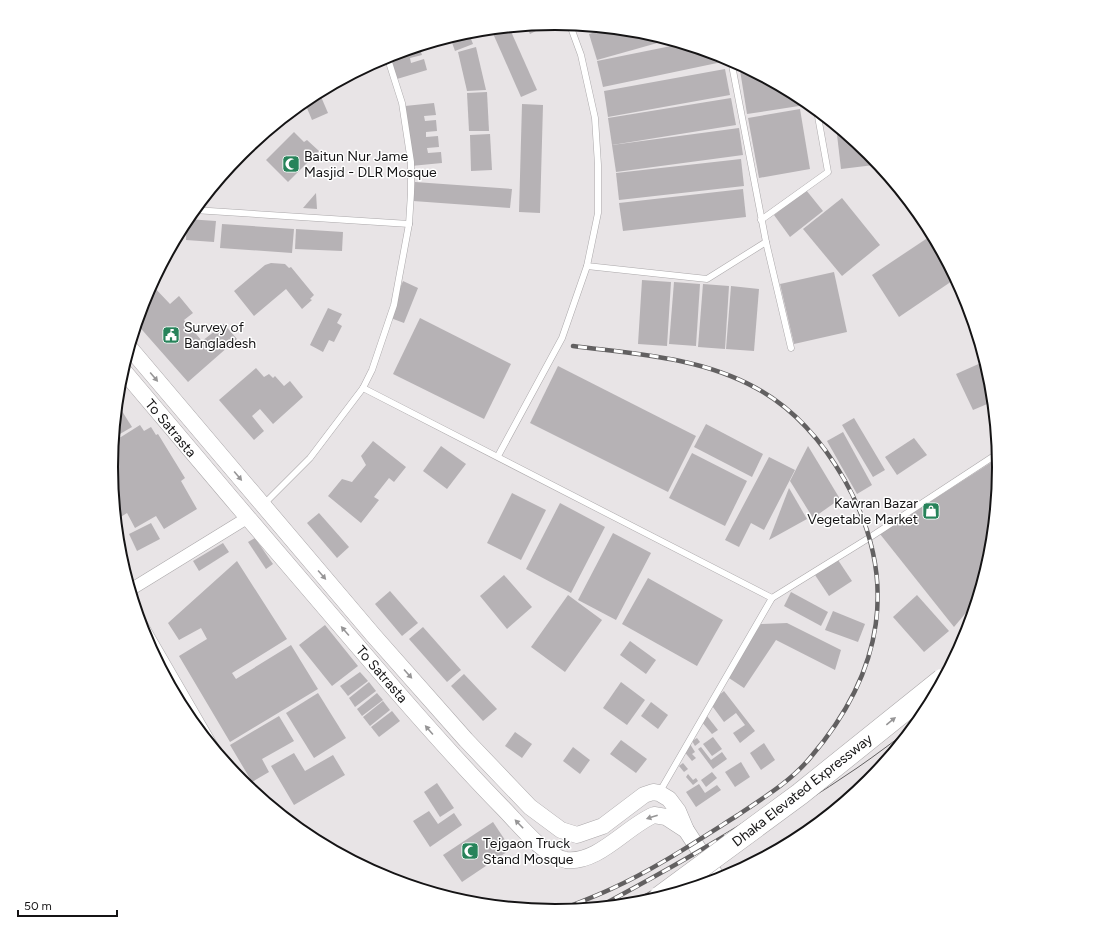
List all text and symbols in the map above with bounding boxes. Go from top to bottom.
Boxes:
place label: Baitun Nur Jame Masjid - DLR Mosque [304,148,437,181]
mosque icon: Baitun Nur Jame Masjid - DLR Mosque [281,154,301,174]
place label: Survey of Bangladesh [184,319,256,352]
public building icon: Survey of Bangladesh [161,325,181,345]
one-way arrow [150,372,159,382]
street label: To Satrasta [142,396,200,461]
one-way arrow [234,471,243,482]
place label: Kawran Bazar Vegetable Market [807,495,918,528]
shop icon: Kawran Bazar Vegetable Market [921,501,941,521]
one-way arrow [318,570,327,581]
one-way arrow [340,626,349,636]
street label: To Satrasta [352,642,411,706]
one-way arrow [403,668,412,679]
one-way arrow [886,716,897,725]
one-way arrow [425,724,434,735]
street label: Dhaka Elevated Expressway [729,730,876,850]
one-way arrow [645,814,657,820]
one-way arrow [514,819,524,829]
place label: Tejgaon Truck Stand Mosque [483,835,574,868]
mosque icon: Tejgaon Truck Stand Mosque [460,841,480,861]
scale bar [18,892,117,918]
text: 50 m [24,899,52,913]

